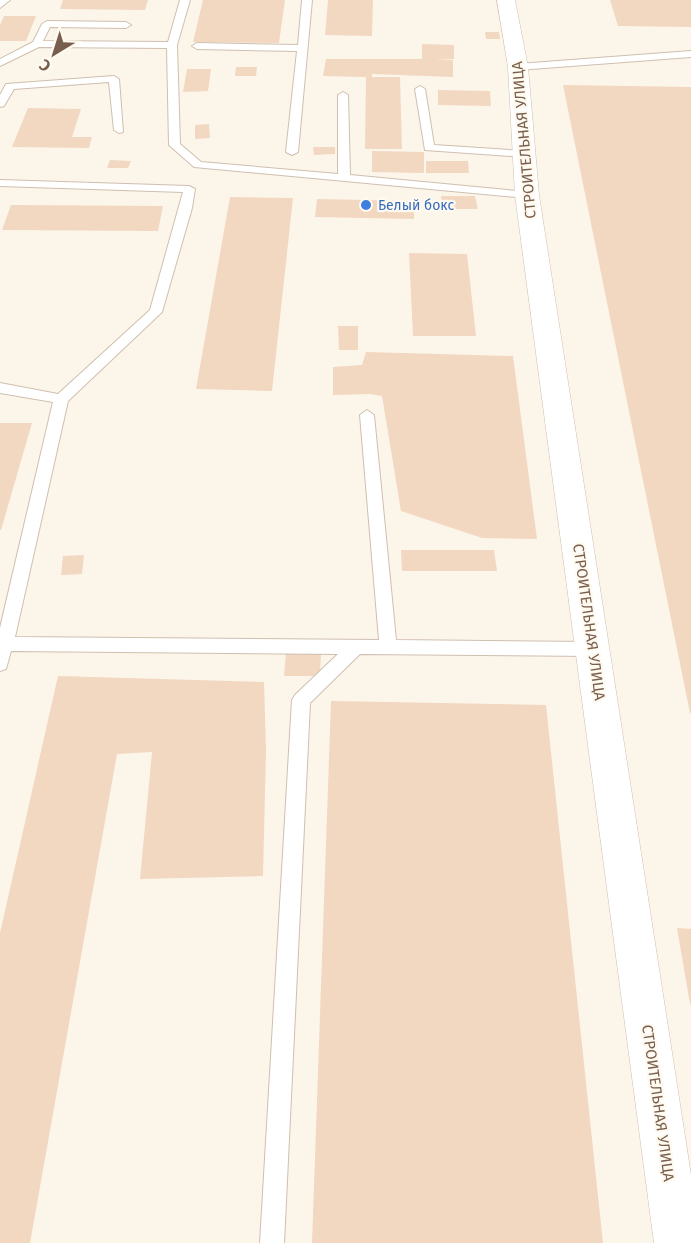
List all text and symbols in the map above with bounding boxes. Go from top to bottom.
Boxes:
north arrow [24,24,84,84]
text: С [35,55,55,76]
street label: СТРОИТЕЛЬНАЯ УЛИЦА [508,60,540,219]
place label: Белый бокс [378,197,454,214]
marker: Белый бокс [359,198,373,212]
street label: СТРОИТЕЛЬНАЯ УЛИЦА [569,543,609,702]
street label: СТРОИТЕЛЬНАЯ УЛИЦА [638,1024,678,1183]

